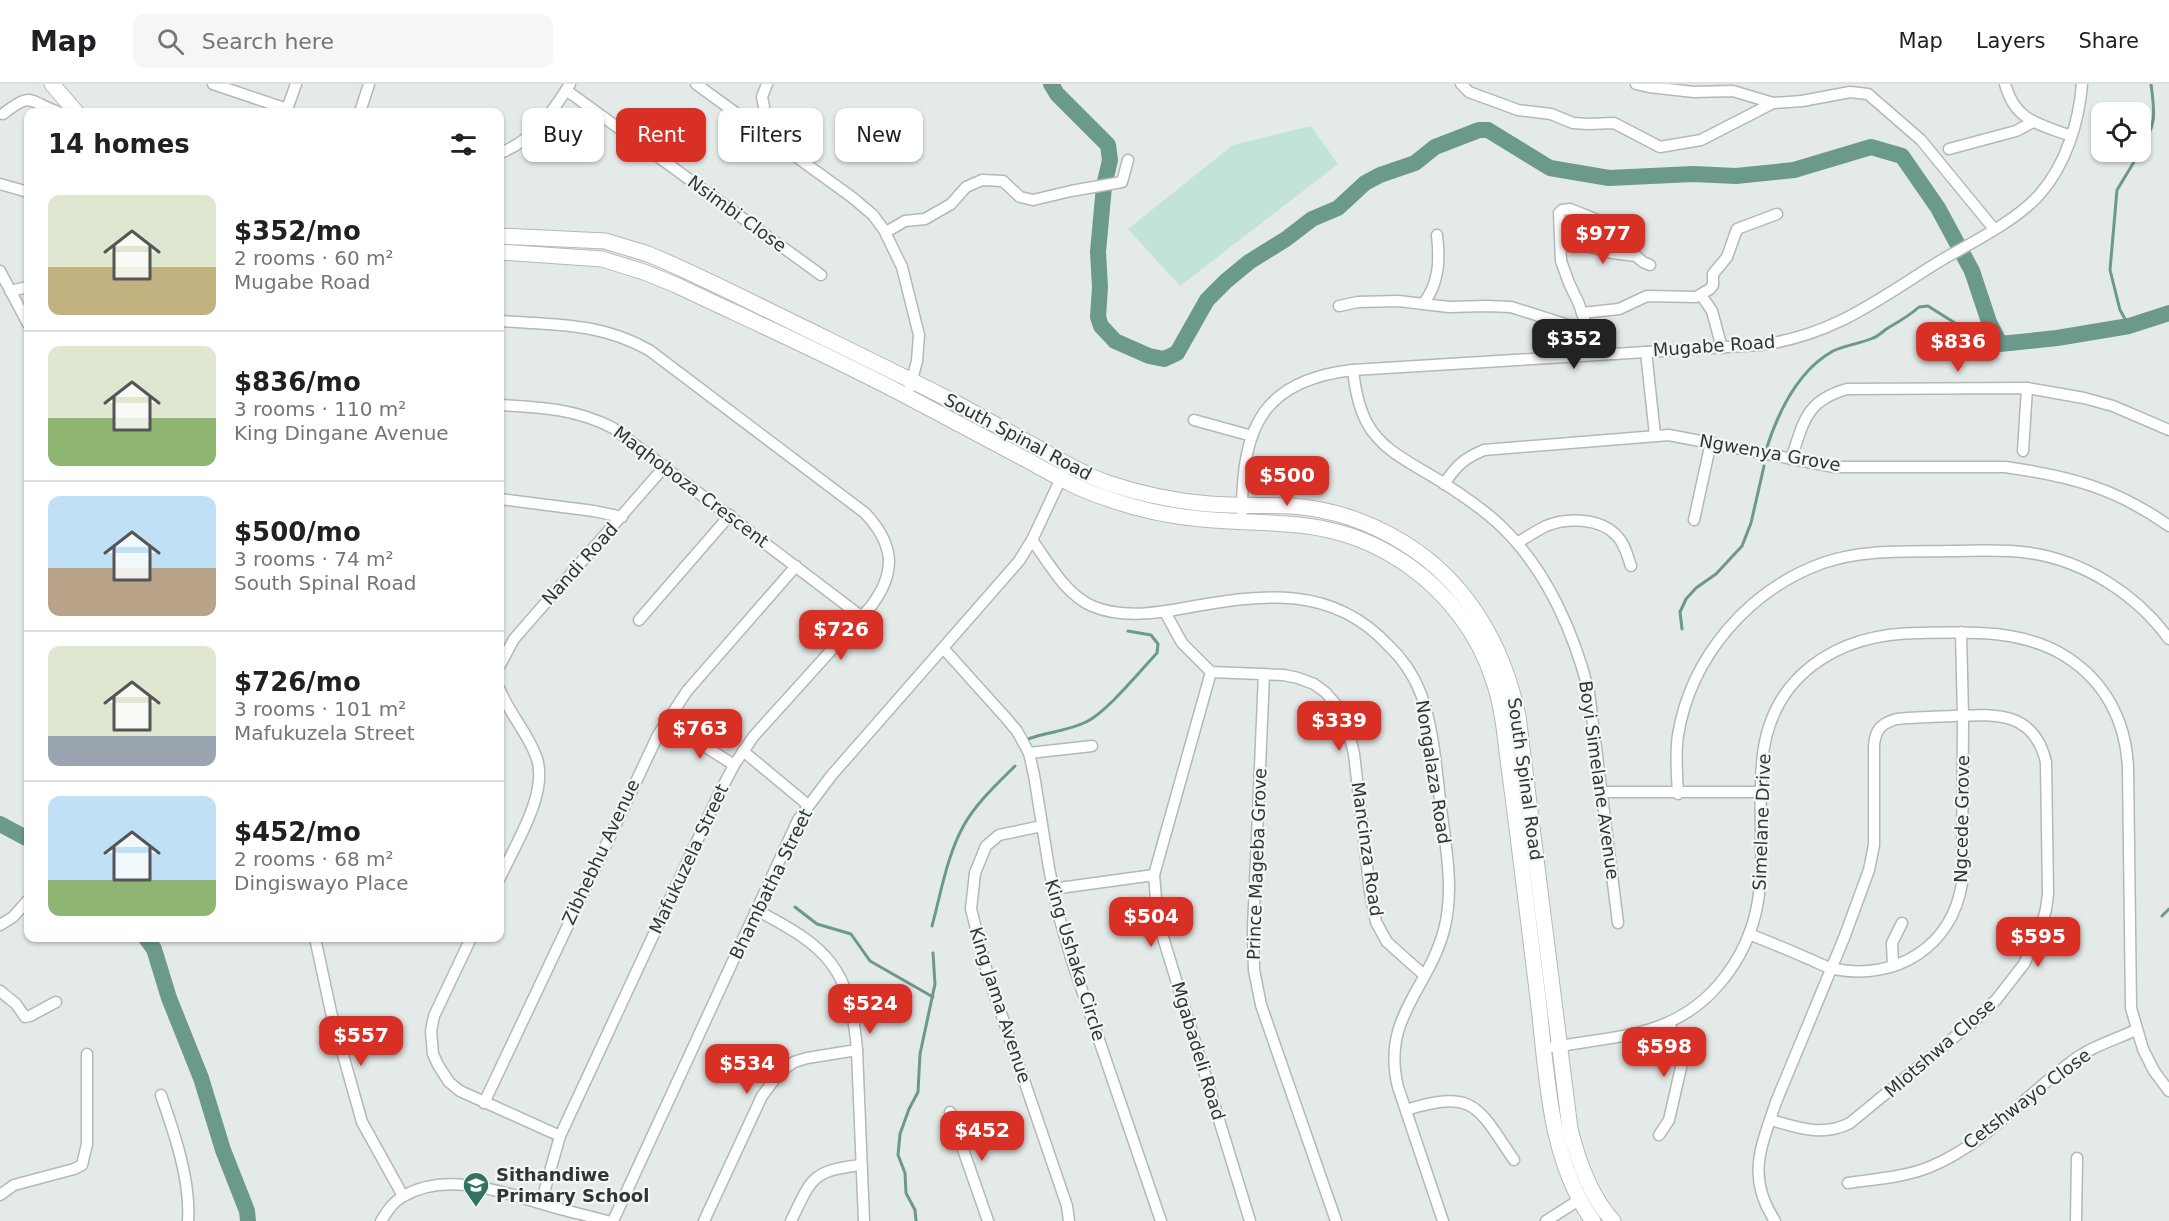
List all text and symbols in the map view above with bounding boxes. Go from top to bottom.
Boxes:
search box [133,14,553,68]
text: Map [30,25,97,58]
icon: search [154,25,187,58]
text: Search here [202,29,334,54]
text: Map [1899,29,1943,53]
text: Layers [1976,29,2045,53]
text: Share [2078,29,2139,53]
map controls [2091,102,2151,162]
button: locate [2091,102,2151,162]
chip: Buy [522,108,604,162]
chip: Rent [616,108,706,162]
chip: Filters [718,108,823,162]
chip: New [835,108,923,162]
icon: filters [447,128,480,161]
text: 14 homes [48,129,190,159]
street label: Nsimbi Close [684,171,791,256]
pin: $977 [1567,214,1639,265]
text: $352/mo [234,216,361,246]
icon: home [96,219,168,291]
text: $977 [1575,221,1631,245]
text: 2 rooms · 60 m² [234,246,394,270]
text: Mugabe Road [234,270,370,294]
pin: $352 [1538,319,1610,370]
pin: $836 [1922,322,1994,373]
text: $352 [1546,326,1602,350]
text: $836 [1930,329,1986,353]
street label: Mugabe Road [1652,331,1776,360]
text: $836/mo [234,367,361,397]
icon: home [96,370,168,442]
street label: South Spinal Road [941,389,1096,484]
text: 3 rooms · 110 m² [234,397,406,421]
text: King Dingane Avenue [234,421,449,445]
street label: Maqhoboza Crescent [610,421,773,552]
street label: Ngwenya Grove [1698,430,1842,475]
pin: $500 [1251,456,1323,507]
text: $500 [1259,463,1315,487]
text: $500/mo [234,517,361,547]
street label: Nandi Road [537,518,622,609]
icon: home [96,520,168,592]
text: 3 rooms · 74 m² [234,547,394,571]
text: South Spinal Road [234,571,416,595]
pin: $726 [805,610,877,661]
text: $726 [813,617,869,641]
text: $726/mo [234,667,361,697]
icon: home [96,670,168,742]
street label: Boyi Simelane Avenue [1575,679,1624,881]
street label: South Spinal Road [1504,696,1547,862]
text: 3 rooms · 101 m² [234,697,406,721]
street label: Nongalaza Road [1412,698,1455,846]
pin: $339 [1303,701,1375,752]
text: $339 [1311,708,1367,732]
pin: $763 [664,709,736,760]
text: $763 [672,716,728,740]
text: Mafukuzela Street [234,721,415,745]
street label: Simelane Drive [1749,753,1774,891]
street label: Ngcede Grove [1950,755,1973,883]
street label: Prince Mageba Grove [1243,768,1270,960]
street label: Zibhebhu Avenue [558,776,643,928]
street label: Mancinza Road [1348,780,1387,918]
street label: Mafukuzela Street [645,781,732,937]
street label: Bhambatha Street [725,805,816,962]
text: $452/mo [234,817,361,847]
icon: home [96,820,168,892]
text: 2 rooms · 68 m² [234,847,394,871]
text: Dingiswayo Place [234,871,409,895]
street label: King Ushaka Circle [1041,877,1110,1043]
pin: $504 [1115,897,1187,948]
text: $504 [1123,904,1179,928]
pin: $595 [2002,917,2074,968]
street label: King Jama Avenue [965,924,1036,1086]
text: $595 [2010,924,2066,948]
street label: Mgabadeli Road [1167,979,1230,1123]
pin: $524 [834,984,906,1035]
text: $524 [842,991,898,1015]
street label: Mlotshwa Close [1880,994,1999,1101]
pin: $557 [325,1016,397,1067]
text: $557 [333,1023,389,1047]
pin: $598 [1628,1027,1700,1078]
text: $598 [1636,1034,1692,1058]
pin: $534 [711,1044,783,1095]
street label: Cetshwayo Close [1959,1044,2094,1153]
text: $534 [719,1051,775,1075]
pin: $452 [946,1111,1018,1162]
text: $452 [954,1118,1010,1142]
place label: Sithandiwe Primary School [496,1164,649,1206]
school or university icon: Sithandiwe Primary School [461,1170,491,1208]

